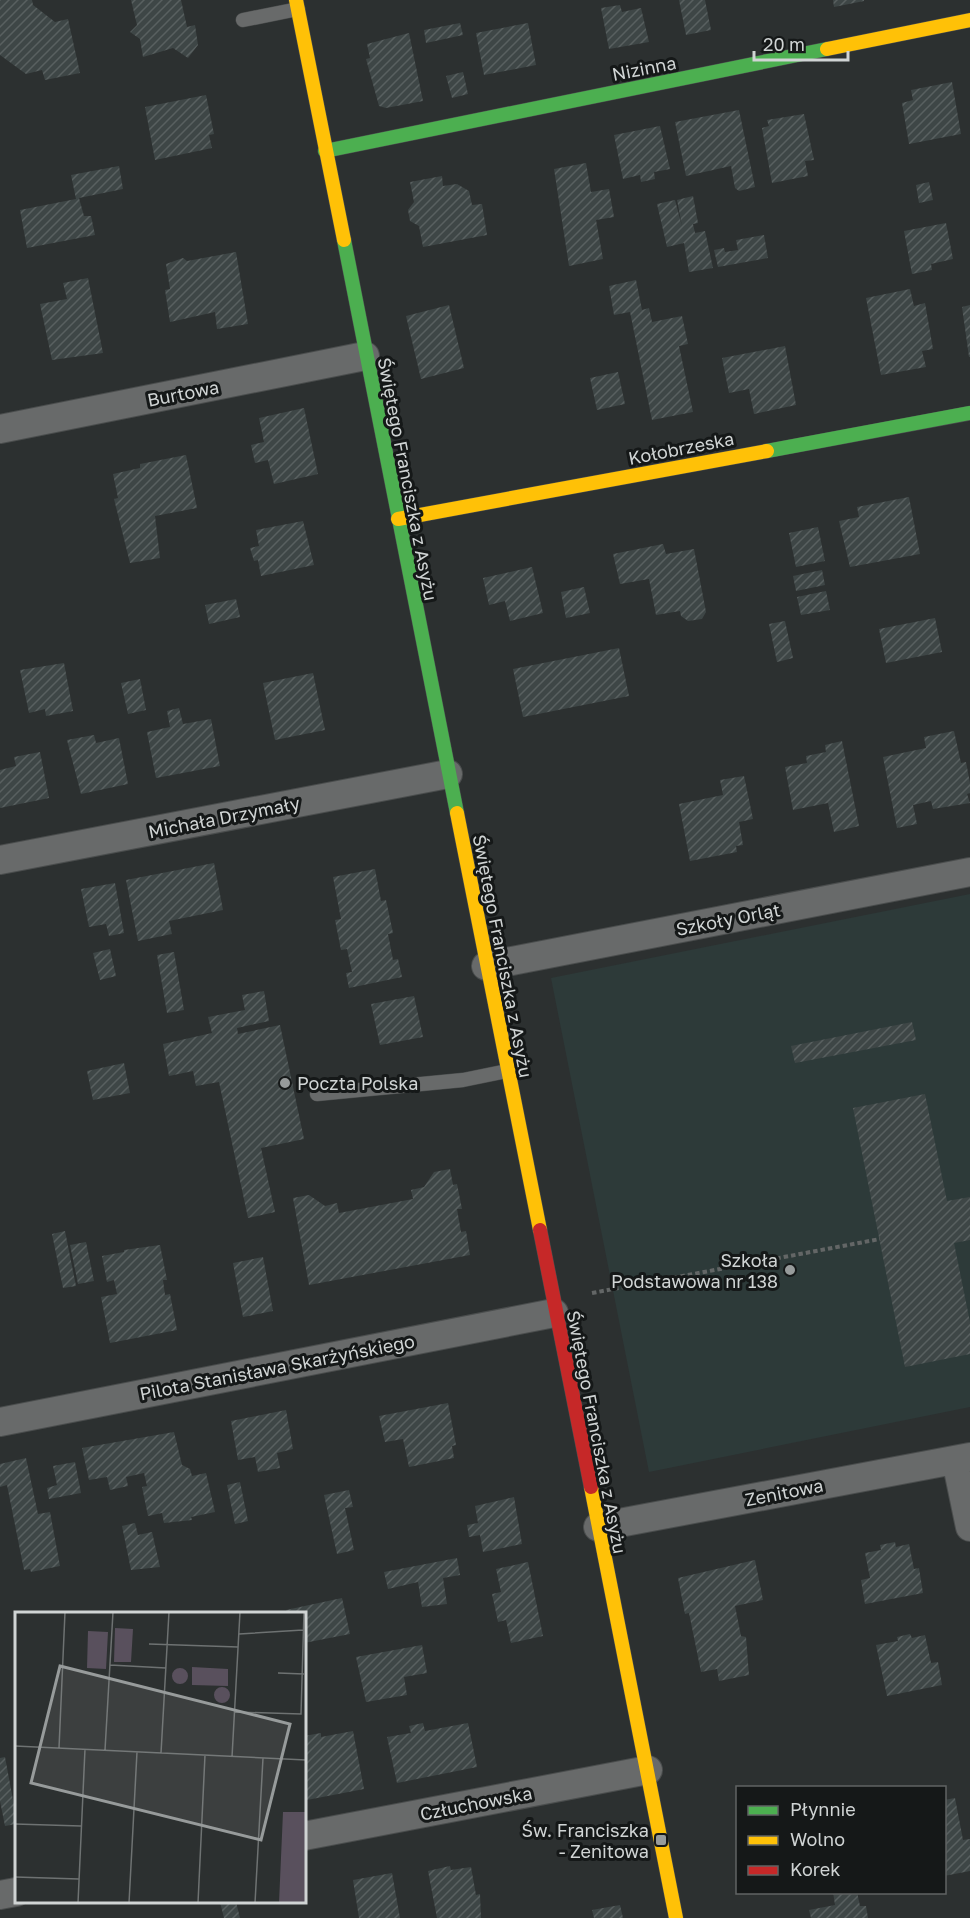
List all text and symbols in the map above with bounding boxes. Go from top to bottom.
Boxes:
scale bar [754,24,848,62]
text: 20 m [763,33,805,55]
street label: Nizinna [610,51,678,85]
street label: Świętego Franciszka z Asyżu [374,356,442,602]
street label: Burtowa [145,375,221,411]
street label: Kołobrzeska [626,427,736,469]
street label: Michała Drzymały [146,792,302,842]
street label: Świętego Franciszka z Asyżu [469,833,537,1079]
street label: Szkoły Orląt [674,898,782,940]
place label: Poczta Polska [297,1072,419,1094]
marker: Poczta Polska [278,1076,292,1090]
place label: Szkoła Podstawowa nr 138 [611,1249,778,1292]
marker: Szkoła Podstawowa nr 138 [783,1263,797,1277]
street label: Świętego Franciszka z Asyżu [563,1309,631,1555]
street label: Pilota Stanisława Skarżyńskiego [138,1329,416,1405]
street label: Zenitowa [743,1474,825,1510]
inset map [15,1612,306,1903]
street label: Człuchowska [418,1781,534,1825]
legend [736,1786,946,1894]
text: Płynnie [790,1798,856,1820]
place label: Św. Franciszka - Zenitowa [522,1819,649,1862]
text: Wolno [790,1828,845,1850]
marker: Św. Franciszka - Zenitowa [654,1833,668,1847]
text: Korek [790,1858,840,1880]

